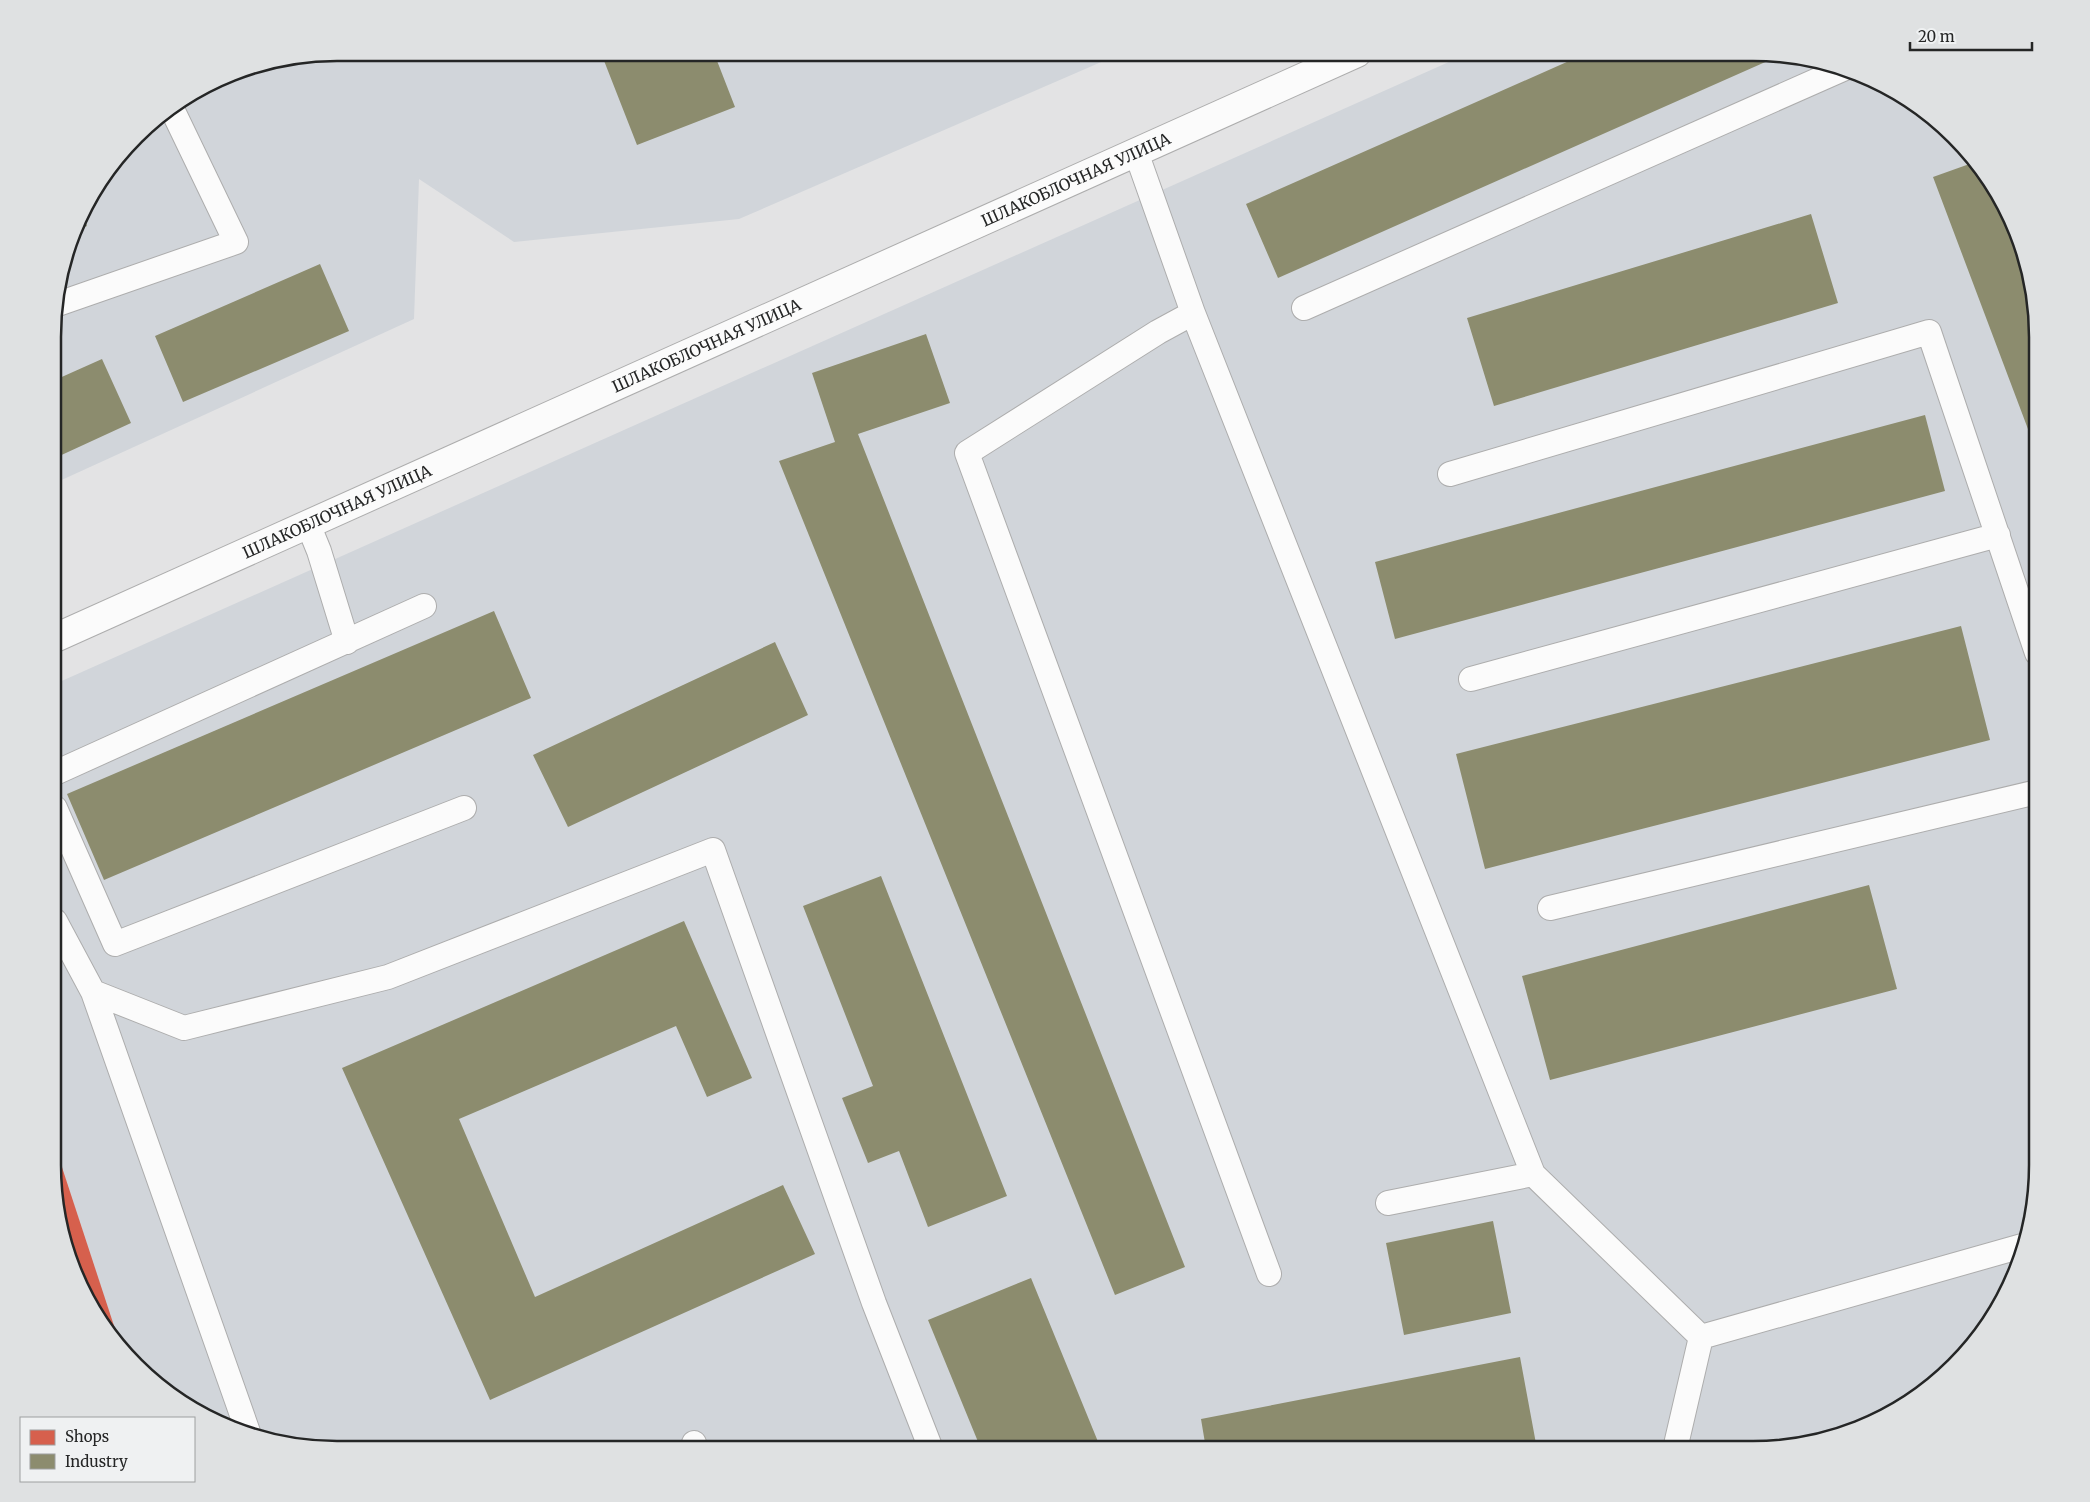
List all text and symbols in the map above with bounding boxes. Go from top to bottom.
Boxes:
scale bar [1910,20,2032,52]
text: 20 m [1918,27,1955,46]
street label: ШЛАКОБЛОЧНАЯ УЛИЦА [978,128,1174,231]
street label: ШЛАКОБЛОЧНАЯ УЛИЦА [609,294,805,397]
street label: ШЛАКОБЛОЧНАЯ УЛИЦА [239,460,435,563]
legend [20,1417,195,1482]
text: Shops [65,1427,109,1446]
text: Industry [65,1452,128,1471]

